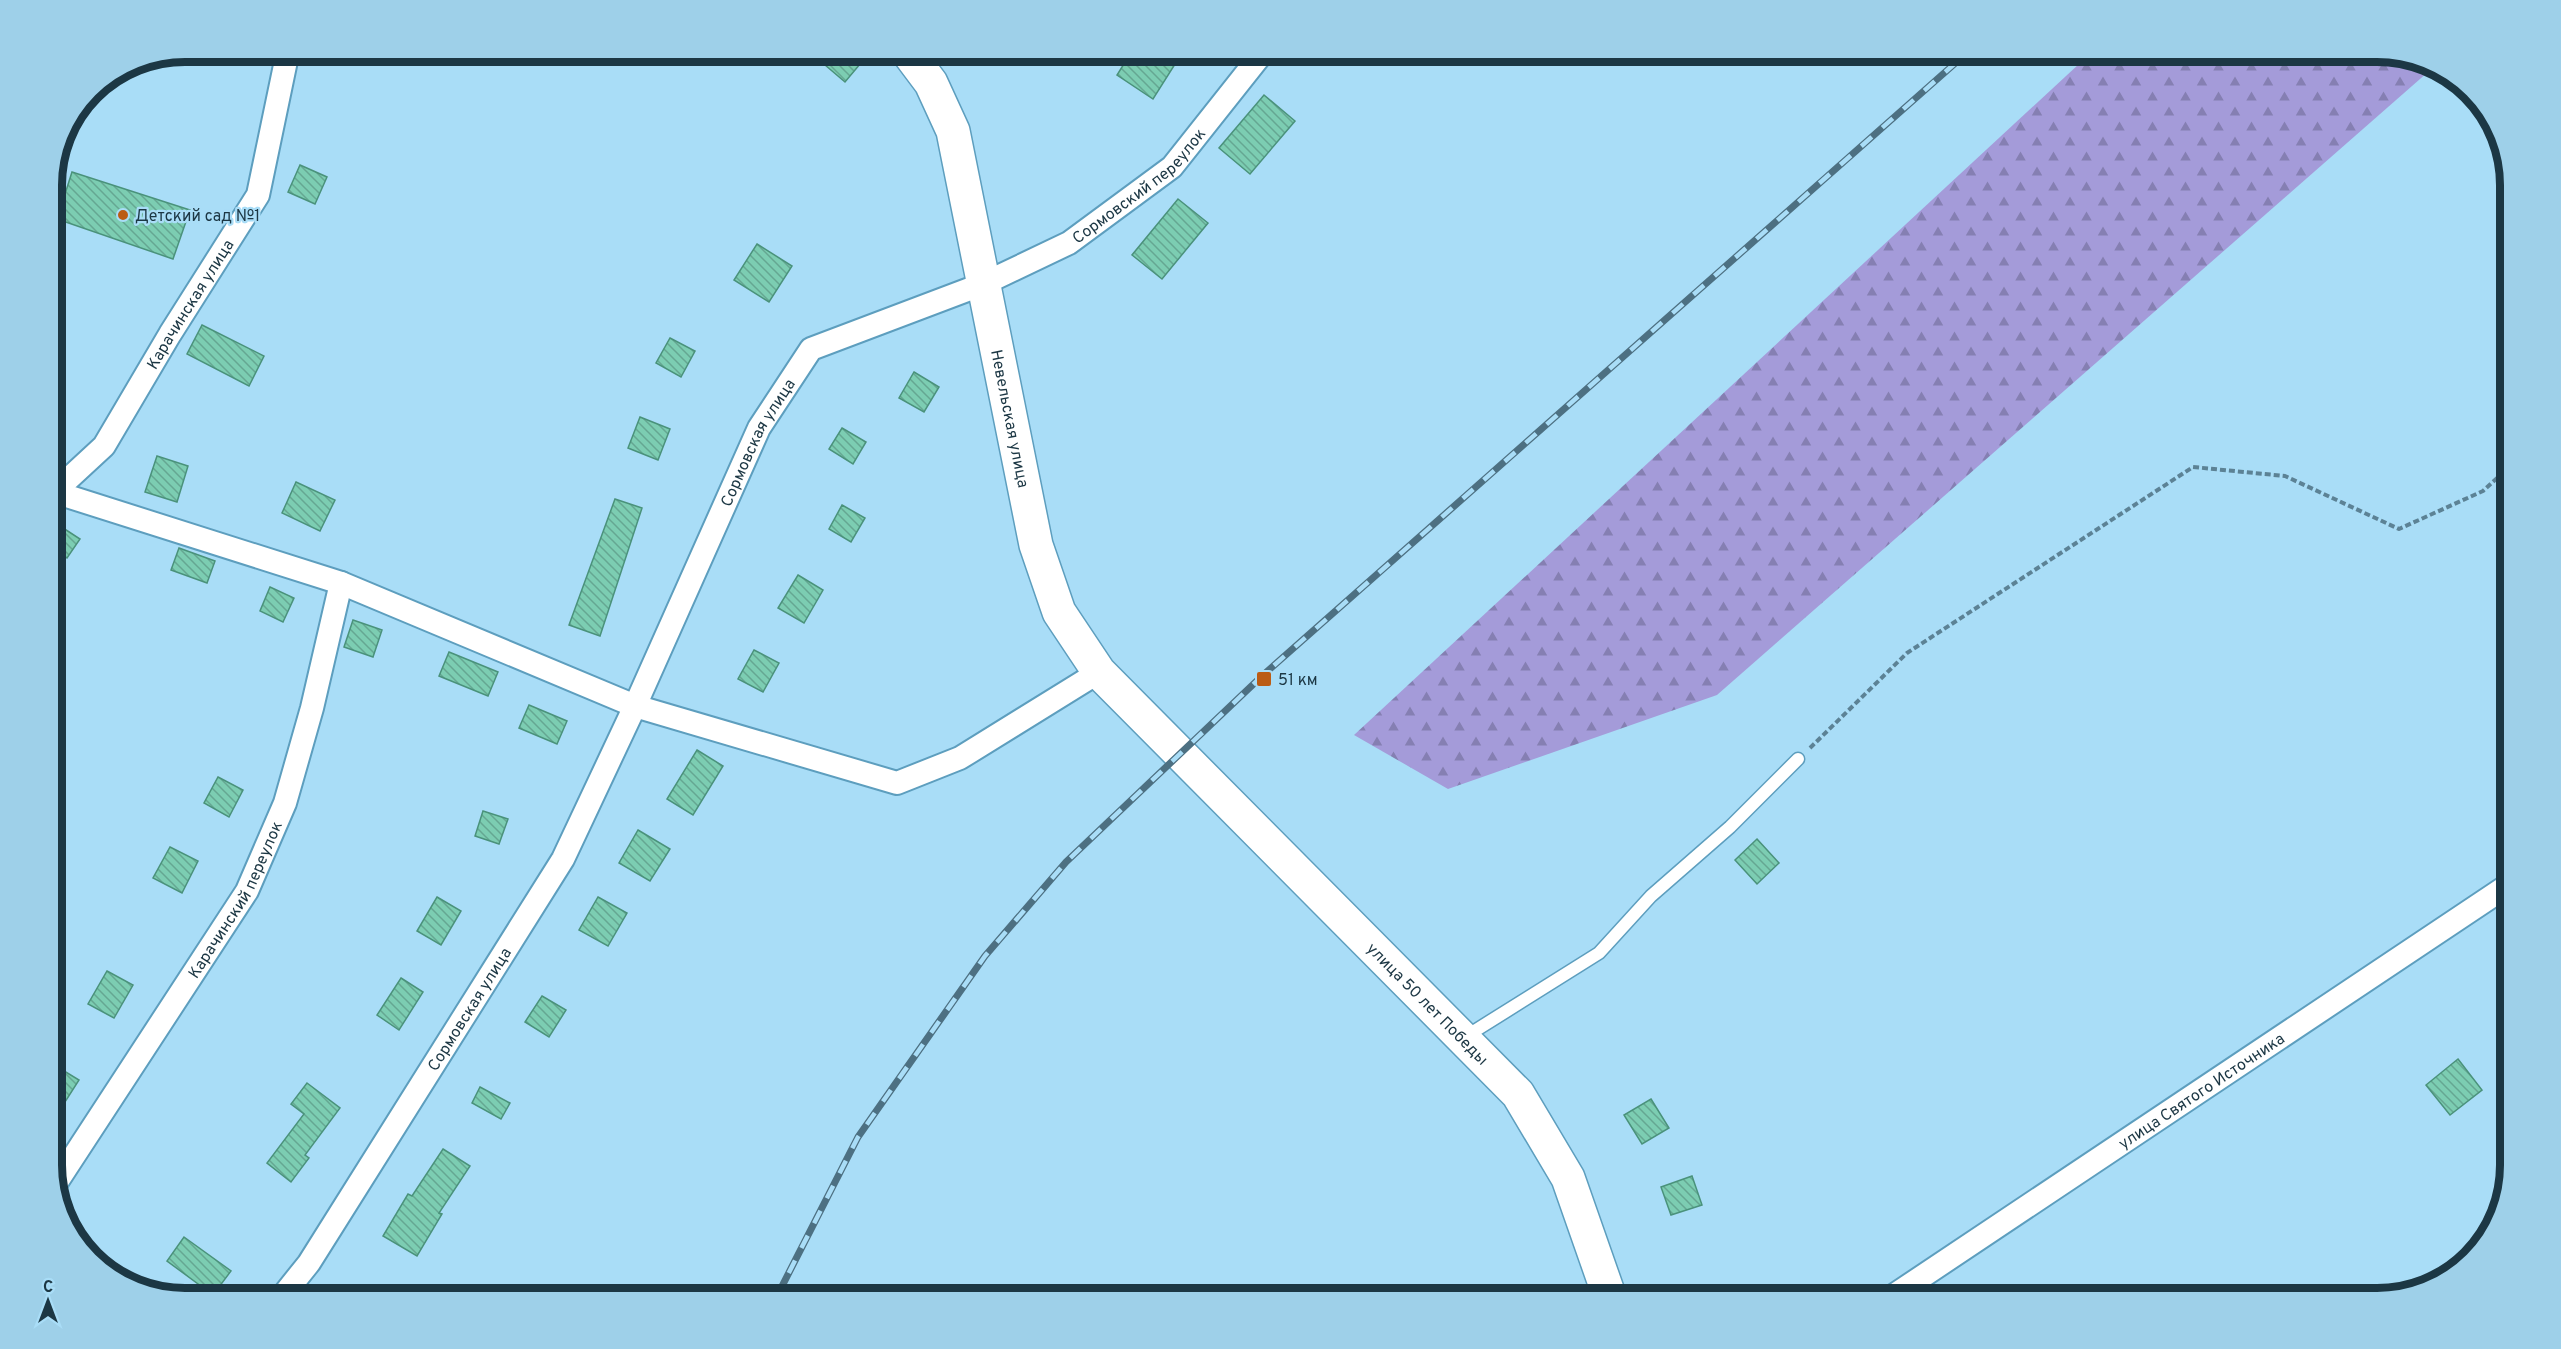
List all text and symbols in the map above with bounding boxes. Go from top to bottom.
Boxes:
street label: Сормовский переулок [1069,125,1211,249]
place label: Детский сад №1 [135,207,260,227]
marker: Детский сад №1 [116,208,130,222]
street label: Карачинская улица [143,236,239,374]
street label: Невельская улица [985,348,1032,490]
street label: Сормовская улица [717,376,801,510]
marker: 51 км [1255,670,1273,688]
place label: 51 км [1278,671,1318,691]
street label: Карачинский переулок [185,819,288,983]
street label: улица 50 лет Победы [1362,939,1492,1070]
street label: Сормовская улица [424,944,517,1075]
street label: улица Святого Источника [2115,1029,2289,1155]
north arrow [18,1271,78,1331]
text: С [43,1278,53,1298]

